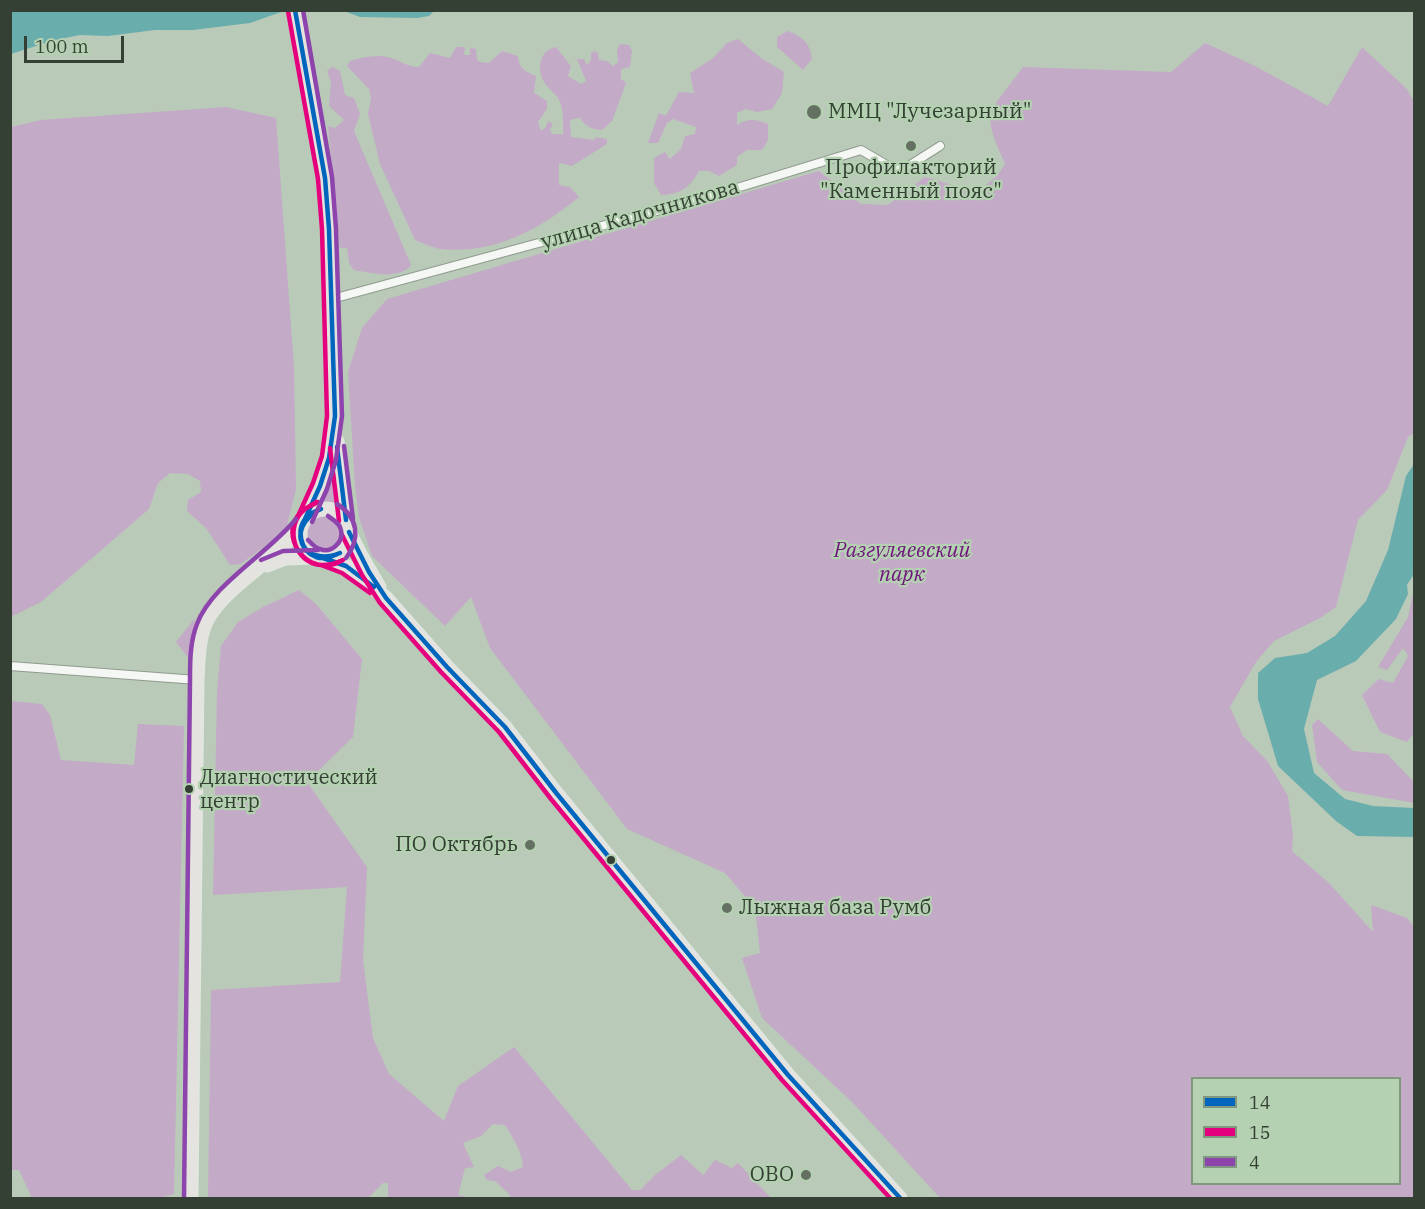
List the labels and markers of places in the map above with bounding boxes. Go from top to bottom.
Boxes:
place label: ММЦ "Лучезарный" [828,99,1031,125]
marker: ММЦ "Лучезарный" [805,103,823,121]
marker: Профилакторий "Каменный пояс" [904,139,918,153]
place label: Профилакторий "Каменный пояс" [820,155,1002,205]
place label: Диагностический центр [200,766,378,813]
marker: Диагностический центр [183,783,195,795]
place label: ПО Октябрь [395,832,518,858]
marker: ПО Октябрь [523,838,537,852]
unlabelled marker [605,854,617,866]
place label: Лыжная база Румб [739,895,931,921]
marker: Лыжная база Румб [720,901,734,915]
place label: ОВО [750,1162,794,1188]
marker: ОВО [799,1168,813,1182]

